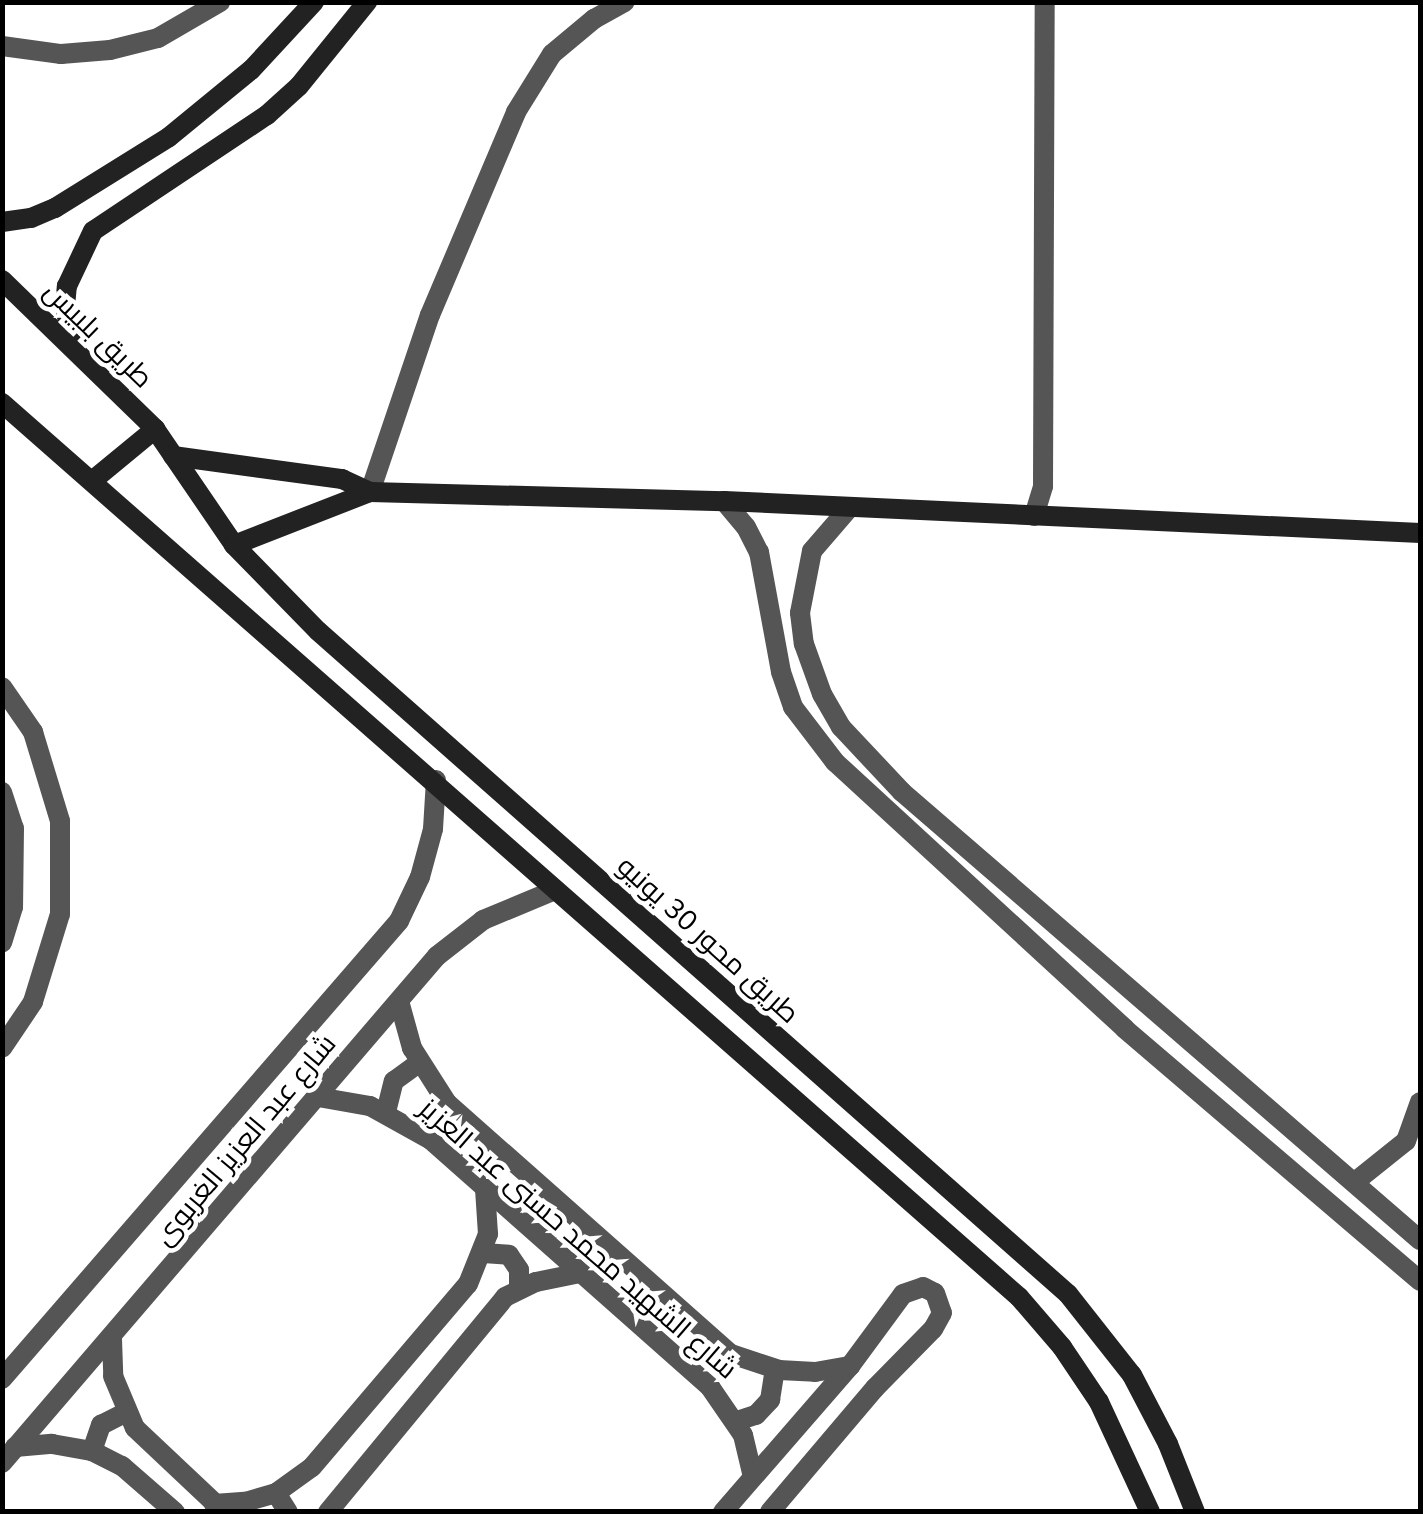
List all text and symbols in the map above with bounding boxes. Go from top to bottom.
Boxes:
street label: طريق بلبيس [36,275,160,395]
street label: طريق محور 30 يونيو [610,850,806,1030]
street label: شارع عبد العزيز الغربوى [147,1028,343,1252]
street label: شارع الشهيد محمد حسنى عبد العزيز [412,1092,744,1386]

